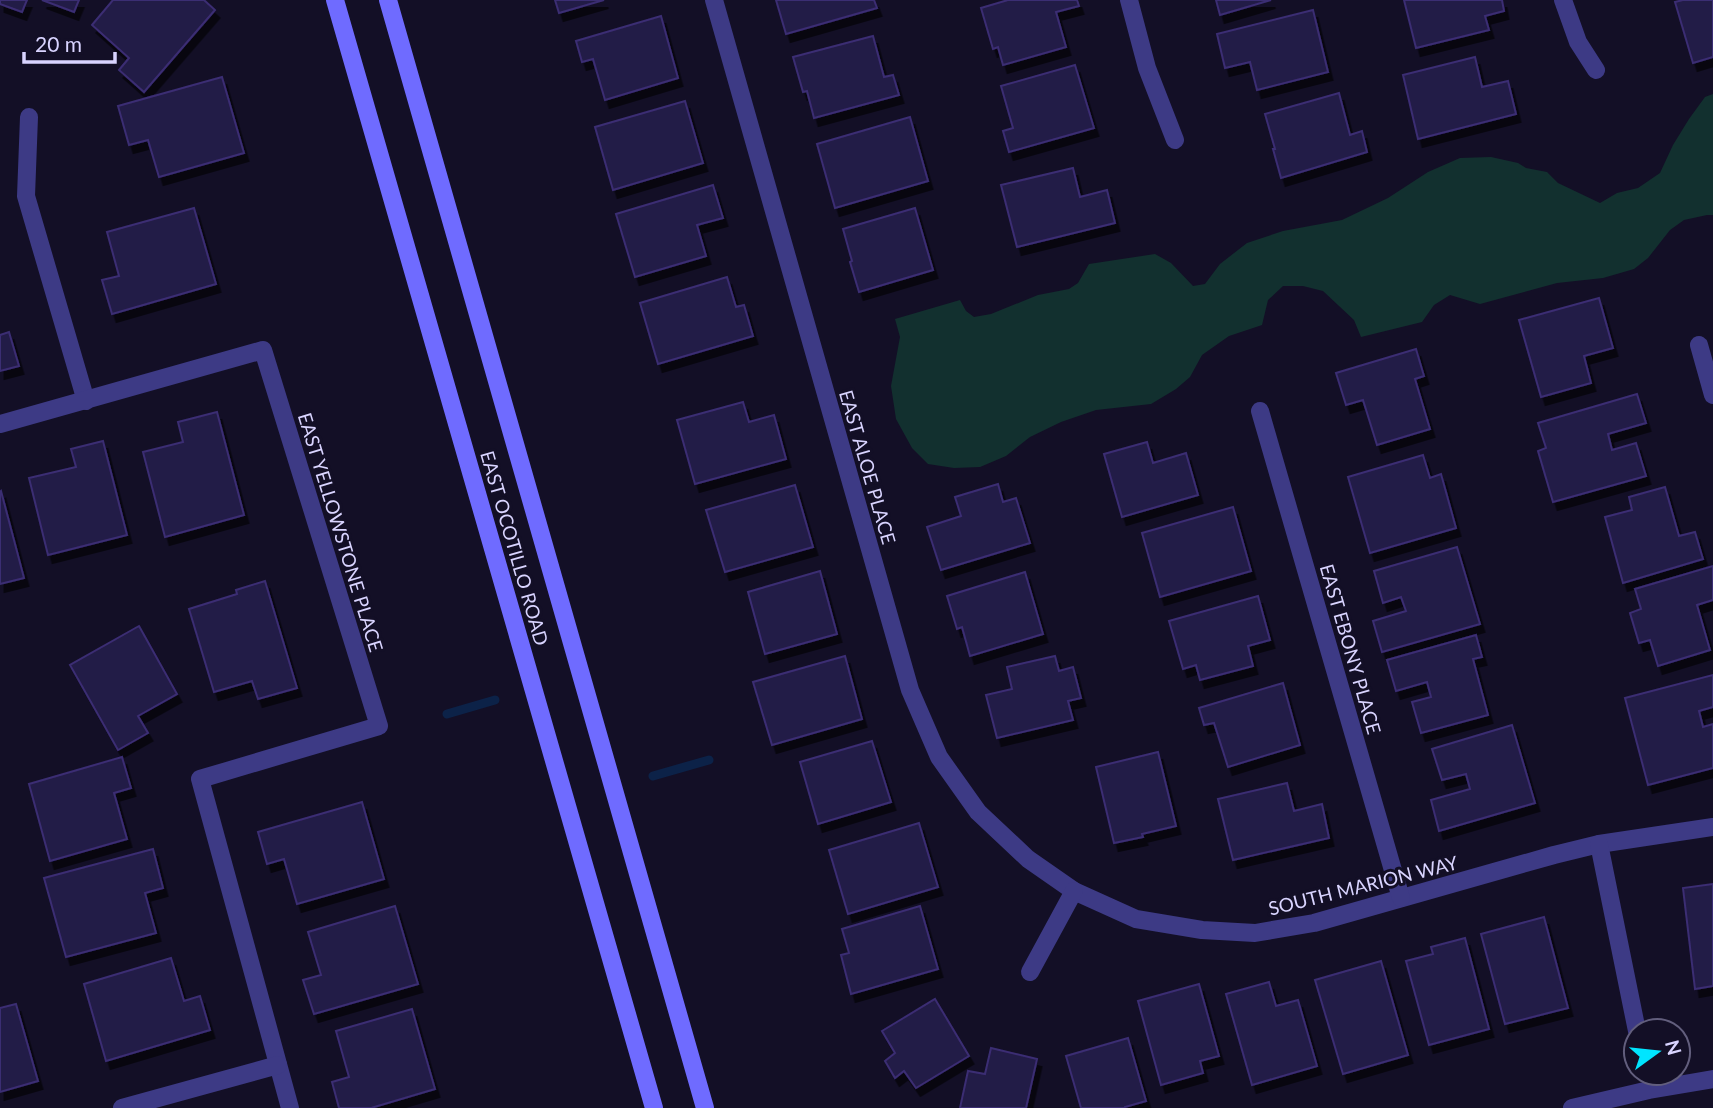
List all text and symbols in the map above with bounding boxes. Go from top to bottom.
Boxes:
scale bar [24,21,116,65]
text: 20 m [35,31,82,56]
street label: EAST ALOE PLACE [835,387,901,547]
street label: EAST YELLOWSTONE PLACE [294,410,388,654]
street label: EAST OCOTILLO ROAD [476,448,554,648]
street label: EAST EBONY PLACE [1316,561,1386,737]
street label: SOUTH MARION WAY [1266,850,1460,920]
north arrow [1622,1017,1692,1087]
text: N [1661,1037,1687,1058]

